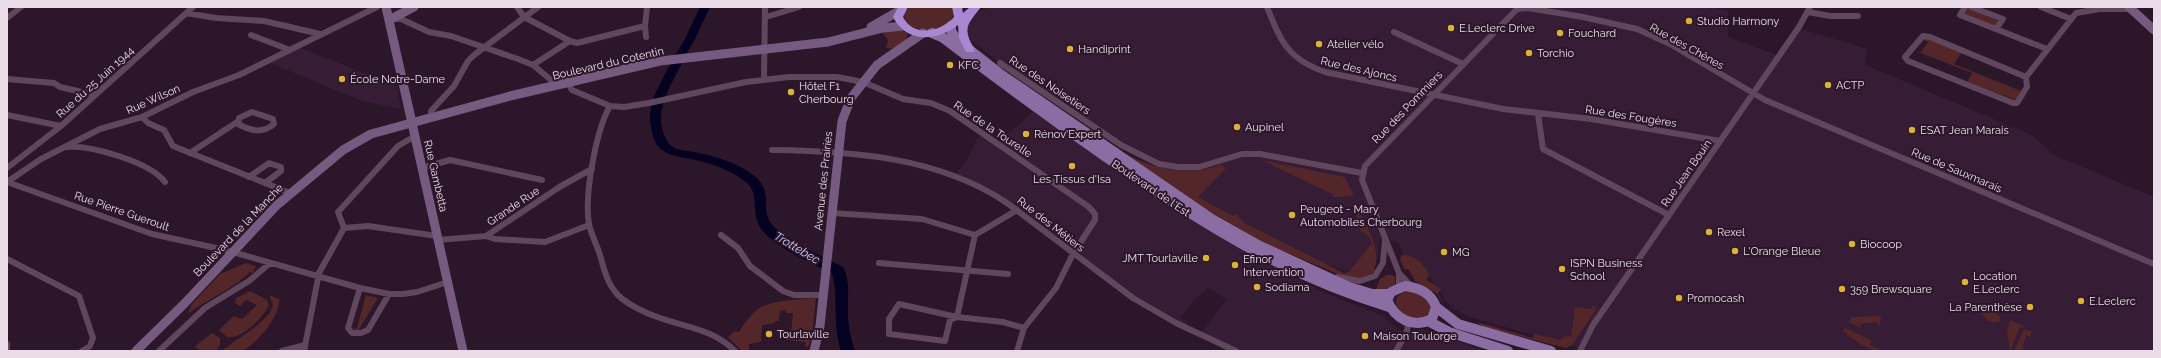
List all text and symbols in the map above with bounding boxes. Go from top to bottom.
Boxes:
place label: Studio Harmony [1697,15,1779,28]
marker: Studio Harmony [1684,16,1694,26]
street label: Rue des Chênes [1647,21,1726,72]
place label: E.Leclerc Drive [1459,22,1535,35]
marker: E.Leclerc Drive [1446,23,1456,33]
place label: Fouchard [1568,27,1616,40]
marker: Fouchard [1555,28,1565,38]
place label: Atelier vélo [1327,38,1384,51]
marker: Atelier vélo [1314,39,1324,49]
place label: Handiprint [1078,43,1131,56]
street label: Rue du 25 Juin 1944 [54,44,137,121]
street label: Boulevard du Cotentin [551,44,665,83]
marker: Handiprint [1065,44,1075,54]
place label: Torchio [1537,47,1575,60]
marker: Torchio [1524,48,1534,58]
street label: Rue des Noisetiers [1007,53,1093,117]
street label: Rue des Ajoncs [1319,54,1398,85]
place label: KFC [958,59,979,72]
marker: KFC [945,60,955,70]
street label: Rue des Pommiers [1369,68,1445,146]
place label: École Notre-Dame [350,72,446,86]
marker: École Notre-Dame [337,74,347,84]
place label: ACTP [1836,79,1864,92]
place label: Hôtel F1 Cherbourg [799,80,854,106]
marker: ACTP [1823,80,1833,90]
street label: Rue Wilson [124,82,182,117]
marker: Hôtel F1 Cherbourg [786,87,796,97]
street label: Rue de la Tourelle [951,98,1035,161]
street label: Rue des Fougères [1584,103,1677,130]
place label: Aupinel [1245,121,1284,134]
marker: Aupinel [1232,122,1242,132]
place label: ESAT Jean Marais [1920,124,2009,137]
marker: ESAT Jean Marais [1907,125,1917,135]
place label: Rénov'Expert [1034,128,1102,141]
marker: Rénov'Expert [1021,129,1031,139]
street label: Avenue des Prairies [812,131,835,231]
street label: Rue Jean Bouin [1659,137,1714,209]
street label: Rue Gambetta [421,139,450,213]
street label: Rue de Sauxmarais [1909,145,2004,195]
street label: Boulevard de l'Est [1109,157,1193,220]
marker: Les Tissus d'Isa [1067,161,1077,171]
place label: Les Tissus d'Isa [1033,173,1111,186]
street label: Boulevard de la Manche [191,181,286,279]
street label: Grande Rue [485,184,542,229]
street label: Rue Pierre Gueroult [73,189,171,234]
street label: Rue des Métiers [1014,194,1087,255]
place label: Peugeot - Mary Automobiles Cherbourg [1300,203,1422,229]
marker: Peugeot - Mary Automobiles Cherbourg [1287,210,1297,220]
place label: Rexel [1717,226,1745,239]
marker: Rexel [1704,227,1714,237]
water label: Trottebec [772,229,823,267]
place label: Biocoop [1860,238,1902,251]
marker: Biocoop [1847,239,1857,249]
place label: L'Orange Bleue [1743,245,1821,258]
place label: MG [1452,246,1470,259]
marker: L'Orange Bleue [1730,246,1740,256]
marker: MG [1439,247,1449,257]
place label: JMT Tourlaville [1122,252,1199,265]
marker: JMT Tourlaville [1201,253,1211,263]
place label: Efinor Intervention [1243,253,1304,279]
place label: ISPN Business School [1570,257,1643,283]
marker: Efinor Intervention [1230,260,1240,270]
marker: ISPN Business School [1557,264,1567,274]
place label: Location E.Leclerc [1973,270,2020,296]
marker: Location E.Leclerc [1960,277,1970,287]
place label: Sodiama [1265,281,1310,294]
marker: Sodiama [1252,282,1262,292]
place label: 359 Brewsquare [1850,283,1933,296]
marker: 359 Brewsquare [1837,284,1847,294]
place label: Promocash [1687,292,1744,305]
marker: Promocash [1674,293,1684,303]
place label: E.Leclerc [2089,295,2136,308]
marker: E.Leclerc [2076,296,2086,306]
place label: La Parenthèse [1949,301,2023,314]
marker: La Parenthèse [2025,302,2035,312]
place label: Tourlaville [777,328,829,341]
marker: Tourlaville [764,329,774,339]
place label: Maison Toulorge [1373,330,1457,343]
marker: Maison Toulorge [1360,331,1370,341]

